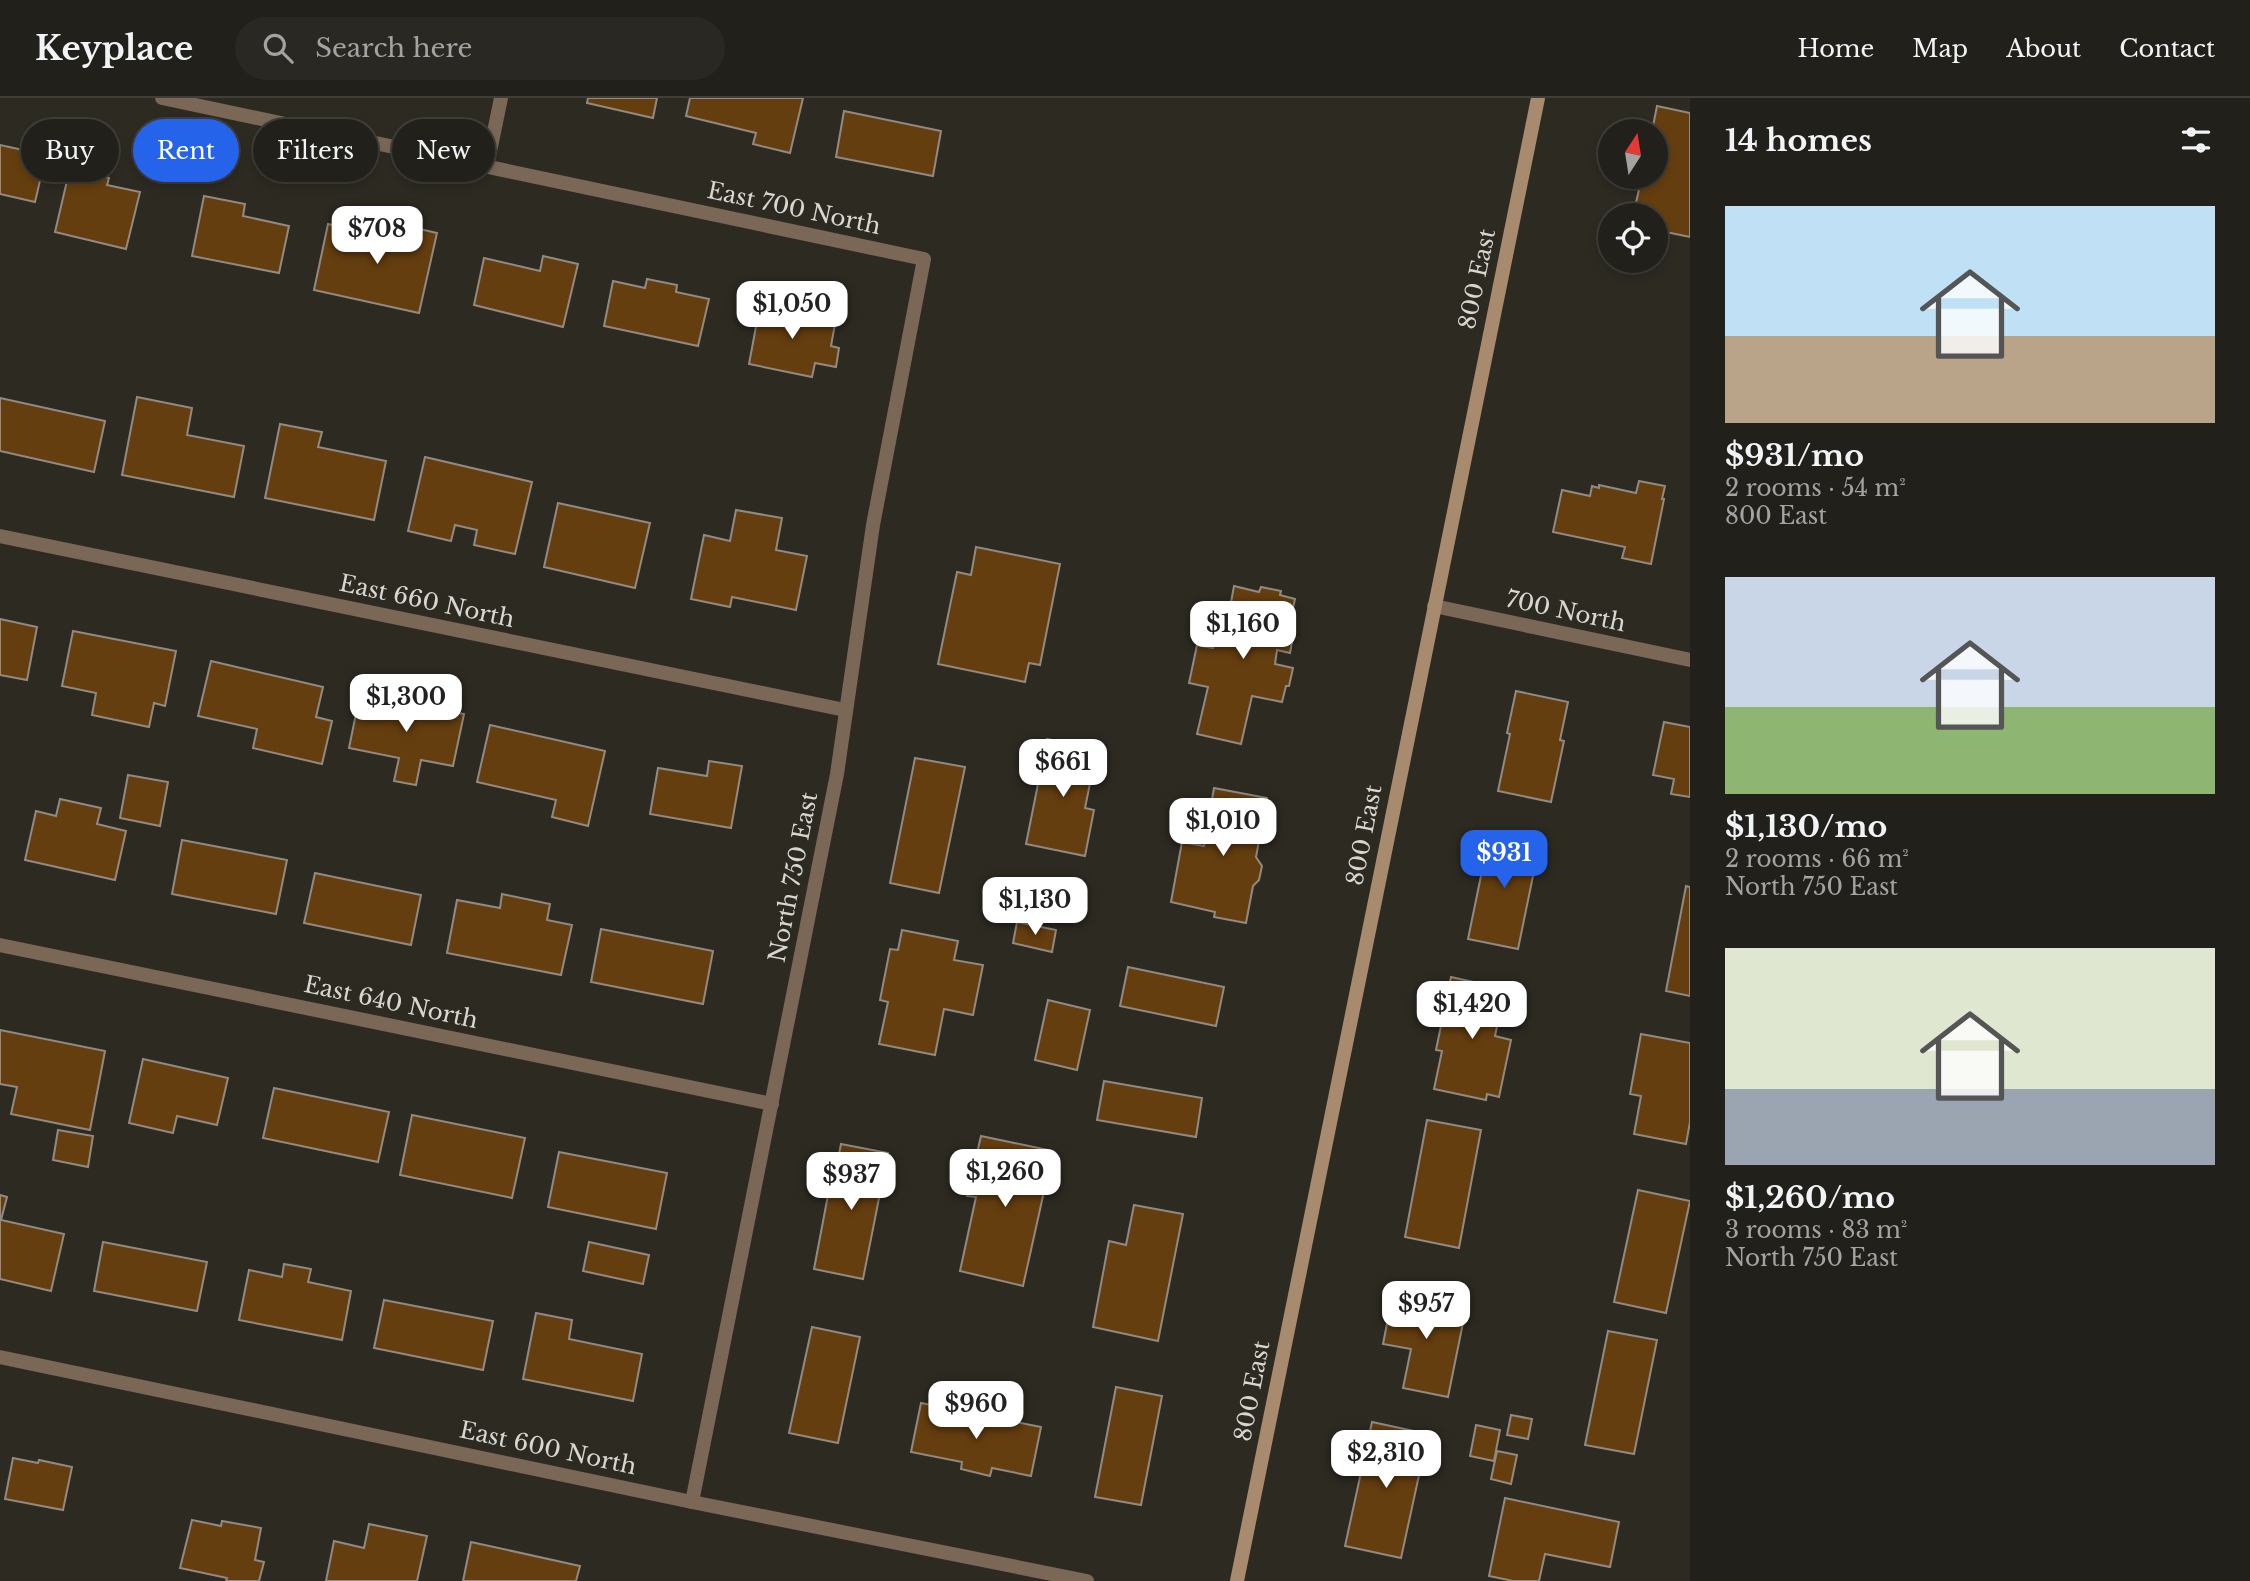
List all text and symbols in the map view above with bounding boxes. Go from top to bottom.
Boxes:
search box [235,17,725,80]
text: Keyplace [35,28,193,69]
icon: search [259,29,297,67]
text: Search here [315,32,472,64]
text: Home [1798,34,1874,63]
text: Map [1912,34,1968,63]
text: About [2006,34,2081,63]
text: Contact [2119,34,2215,63]
chip: Buy [21,119,119,182]
chip: Rent [133,119,239,182]
chip: Filters [253,119,378,182]
chip: New [392,119,495,182]
north arrow [1598,119,1668,189]
map controls [1598,119,1668,273]
icon: filters [2177,121,2215,159]
text: 14 homes [1725,122,1872,159]
street label: East 700 North [705,176,884,240]
button: locate [1598,203,1668,273]
pin: $708 [336,206,418,266]
text: $708 [348,215,406,243]
street label: 800 East [1453,226,1501,332]
icon: home [1907,251,2033,377]
pin: $1,050 [735,282,849,341]
text: $1,050 [753,290,831,318]
text: $931/mo [1725,437,1864,474]
text: 2 rooms · 54 m² [1725,474,1906,502]
text: 800 East [1725,502,1827,530]
street label: East 660 North [337,569,517,633]
street label: 700 North [1504,585,1629,637]
pin: $1,160 [1186,602,1300,661]
text: $1,160 [1206,610,1280,638]
icon: home [1907,622,2033,748]
pin: $1,300 [349,674,463,734]
text: $1,300 [366,683,446,711]
pin: $661 [1022,740,1104,799]
text: $661 [1035,748,1091,776]
street label: 800 East [1341,782,1388,888]
street label: North 750 East [763,789,823,965]
pin: $1,010 [1166,798,1280,858]
text: $1,010 [1185,807,1261,835]
text: $1,130/mo [1725,808,1887,845]
pin: $931 [1463,830,1545,890]
text: $931 [1477,839,1532,867]
text: 2 rooms · 66 m² [1725,845,1909,873]
text: North 750 East [1725,873,1898,901]
pin: $1,130 [978,878,1092,937]
text: $1,130 [999,886,1071,914]
street label: East 640 North [302,970,481,1034]
pin: $1,420 [1415,982,1529,1041]
text: $1,420 [1433,990,1511,1018]
icon: home [1907,993,2033,1119]
pin: $1,260 [948,1150,1062,1209]
pin: $937 [810,1152,892,1212]
text: $1,260 [966,1158,1044,1186]
text: $937 [823,1161,879,1189]
text: $1,260/mo [1725,1179,1895,1216]
text: 3 rooms · 83 m² [1725,1216,1907,1244]
text: North 750 East [1725,1244,1898,1272]
pin: $957 [1385,1282,1467,1341]
text: $957 [1398,1290,1454,1318]
street label: 800 East [1229,1338,1276,1444]
pin: $960 [935,1382,1017,1441]
text: $960 [944,1390,1008,1418]
street label: East 600 North [457,1416,639,1480]
pin: $2,310 [1329,1430,1443,1490]
text: $2,310 [1347,1439,1425,1467]

